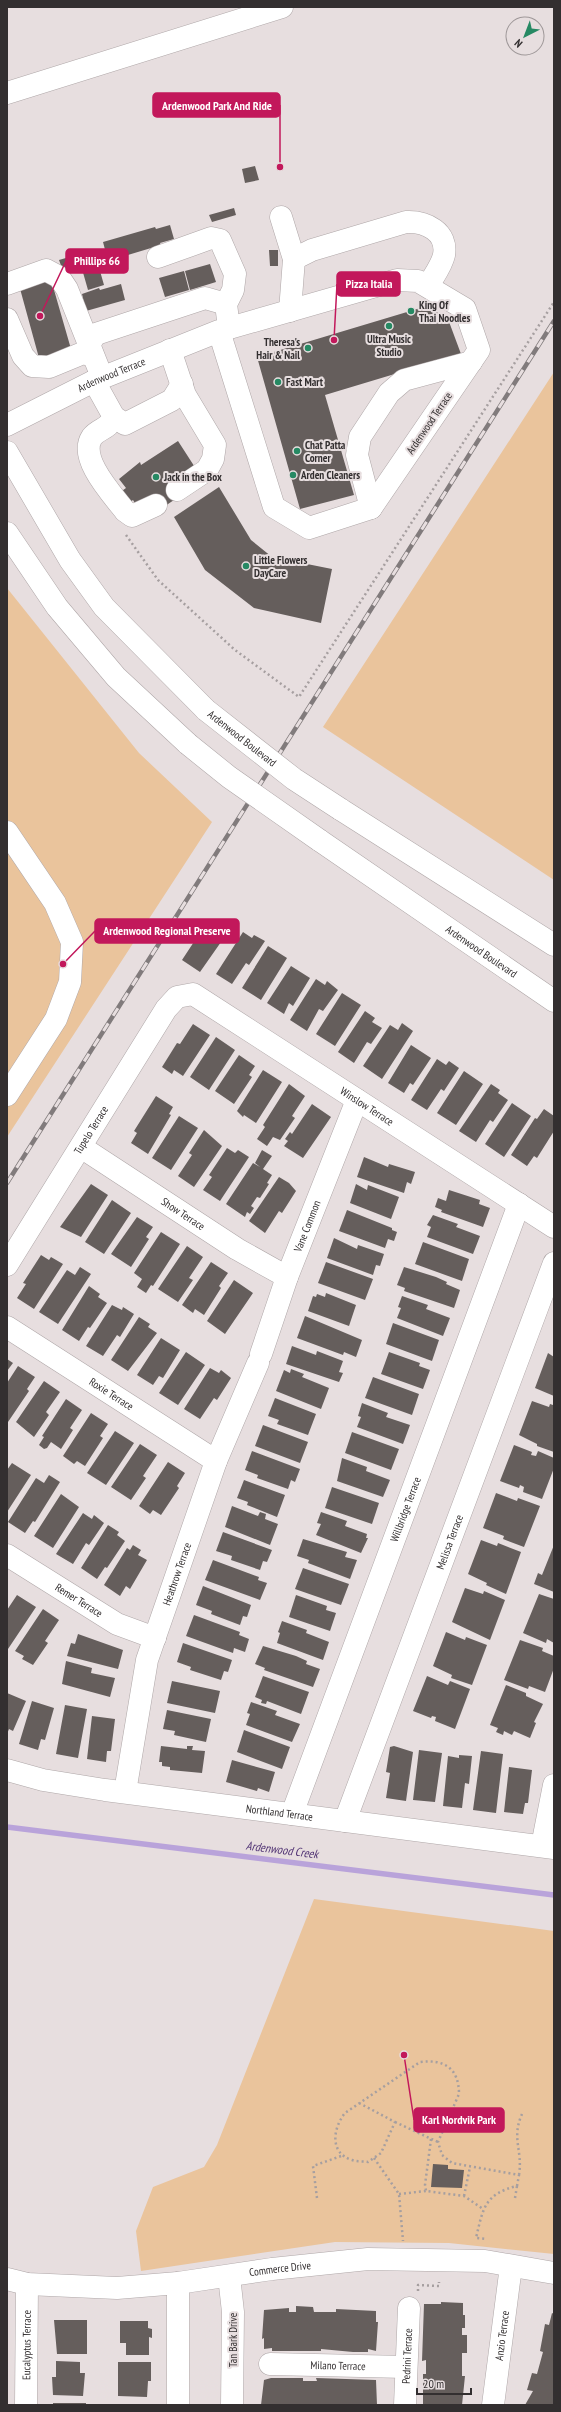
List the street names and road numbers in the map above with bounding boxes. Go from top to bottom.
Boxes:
street label: Ardenwood Terrace [75,354,148,395]
street label: Ardenwood Terrace [403,389,455,457]
street label: Ardenwood Boulevard [205,707,280,770]
street label: Ardenwood Boulevard [443,922,520,981]
street label: Winslow Terrace [338,1084,397,1129]
street label: Tupelo Terrace [71,1103,111,1157]
street label: Show Terrace [159,1194,208,1233]
street label: Vane Common [290,1198,324,1255]
street label: Roxie Terrace [87,1375,137,1414]
street label: Willbridge Terrace [387,1475,424,1544]
street label: Melissa Terrace [433,1512,466,1571]
street label: Heathrow Terrace [159,1540,194,1607]
street label: Remer Terrace [53,1580,106,1620]
street label: Northland Terrace [245,1801,314,1824]
street label: Commerce Drive [248,2258,312,2279]
street label: Eucalyptus Terrace [19,2309,34,2380]
street label: Anzio Terrace [492,2309,512,2361]
street label: Tan Bark Drive [226,2312,240,2367]
street label: Pedrini Terrace [399,2327,415,2384]
street label: Milano Terrace [310,2358,366,2373]

